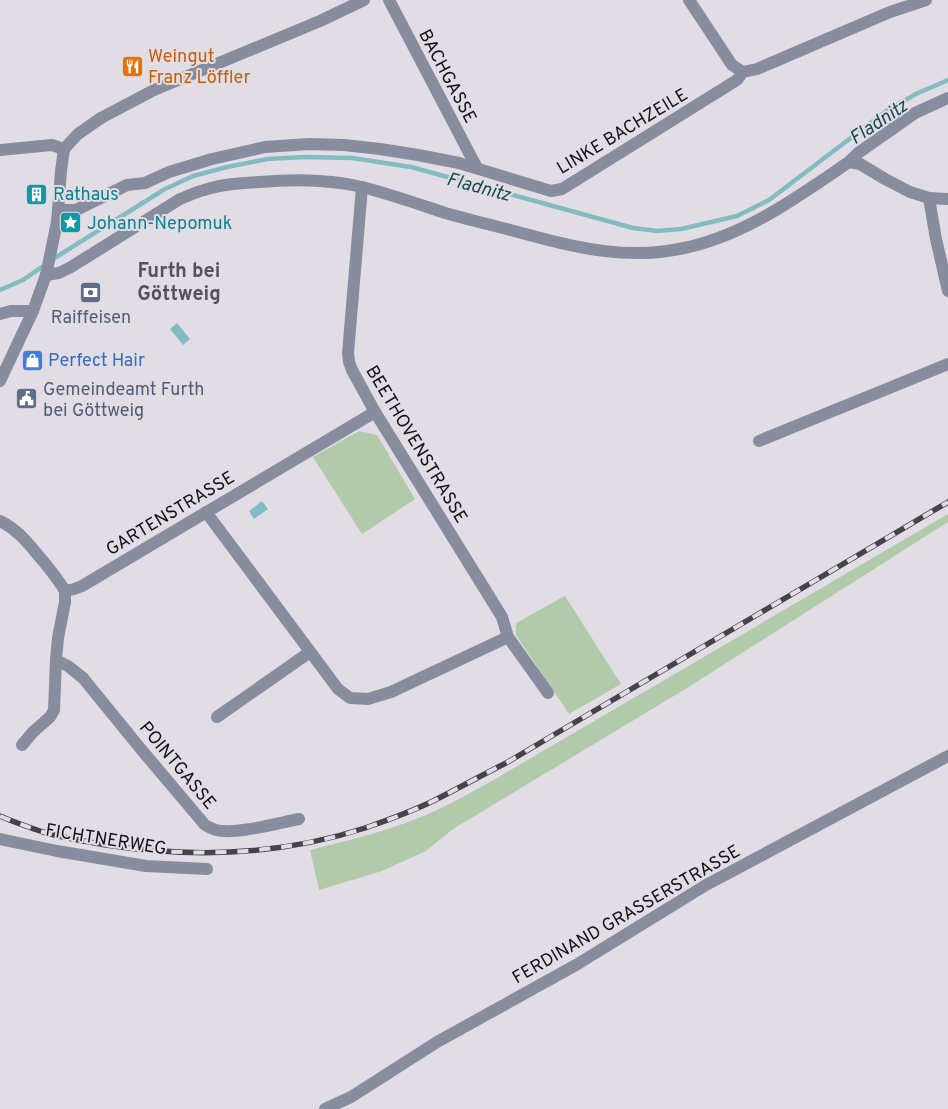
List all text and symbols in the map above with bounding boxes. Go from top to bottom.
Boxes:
street label: BACHGASSE [412,26,481,128]
place label: Weingut Franz Löffler [148,46,250,90]
restaurant icon: Weingut Franz Löffler [120,54,144,78]
street label: LINKE BACHZEILE [553,84,693,181]
water label: Fladnitz [845,94,914,151]
water label: Fladnitz [444,168,514,208]
building icon: Rathaus [25,182,49,206]
place label: Rathaus [53,184,119,207]
place icon: Johann-Nepomuk [59,211,83,235]
place label: Johann-Nepomuk [87,213,232,236]
district label: Furth bei Göttweig [137,259,221,308]
bank icon: Raiffeisen [79,280,103,304]
place label: Raiffeisen [51,307,131,330]
shop icon: Perfect Hair [20,348,44,372]
place label: Perfect Hair [48,350,145,373]
street label: BEETHOVENSTRASSE [360,362,472,528]
place label: Gemeindeamt Furth bei Göttweig [43,379,204,423]
public building icon: Gemeindeamt Furth bei Göttweig [15,387,39,411]
street label: GARTENSTRASSE [102,467,239,562]
street label: POINTGASSE [133,717,220,815]
street label: FICHTNERWEG [44,820,168,861]
street label: FERDINAND GRASSERSTRASSE [509,840,745,990]

